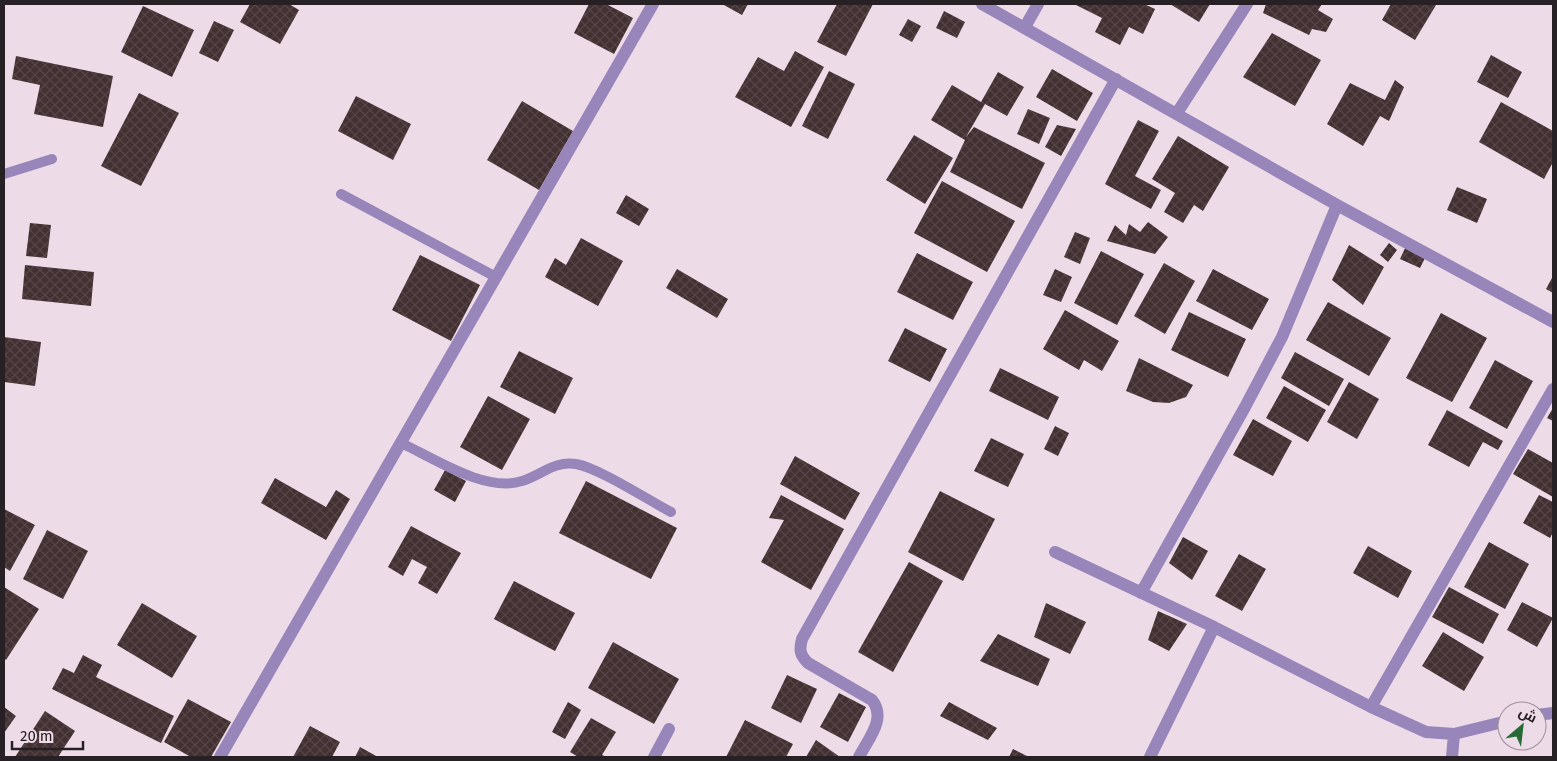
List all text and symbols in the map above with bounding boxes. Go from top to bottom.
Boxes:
north arrow [1497,701,1547,751]
text: ش [1516,703,1540,727]
scale bar [12,718,84,750]
text: 20 m [20,727,53,745]

